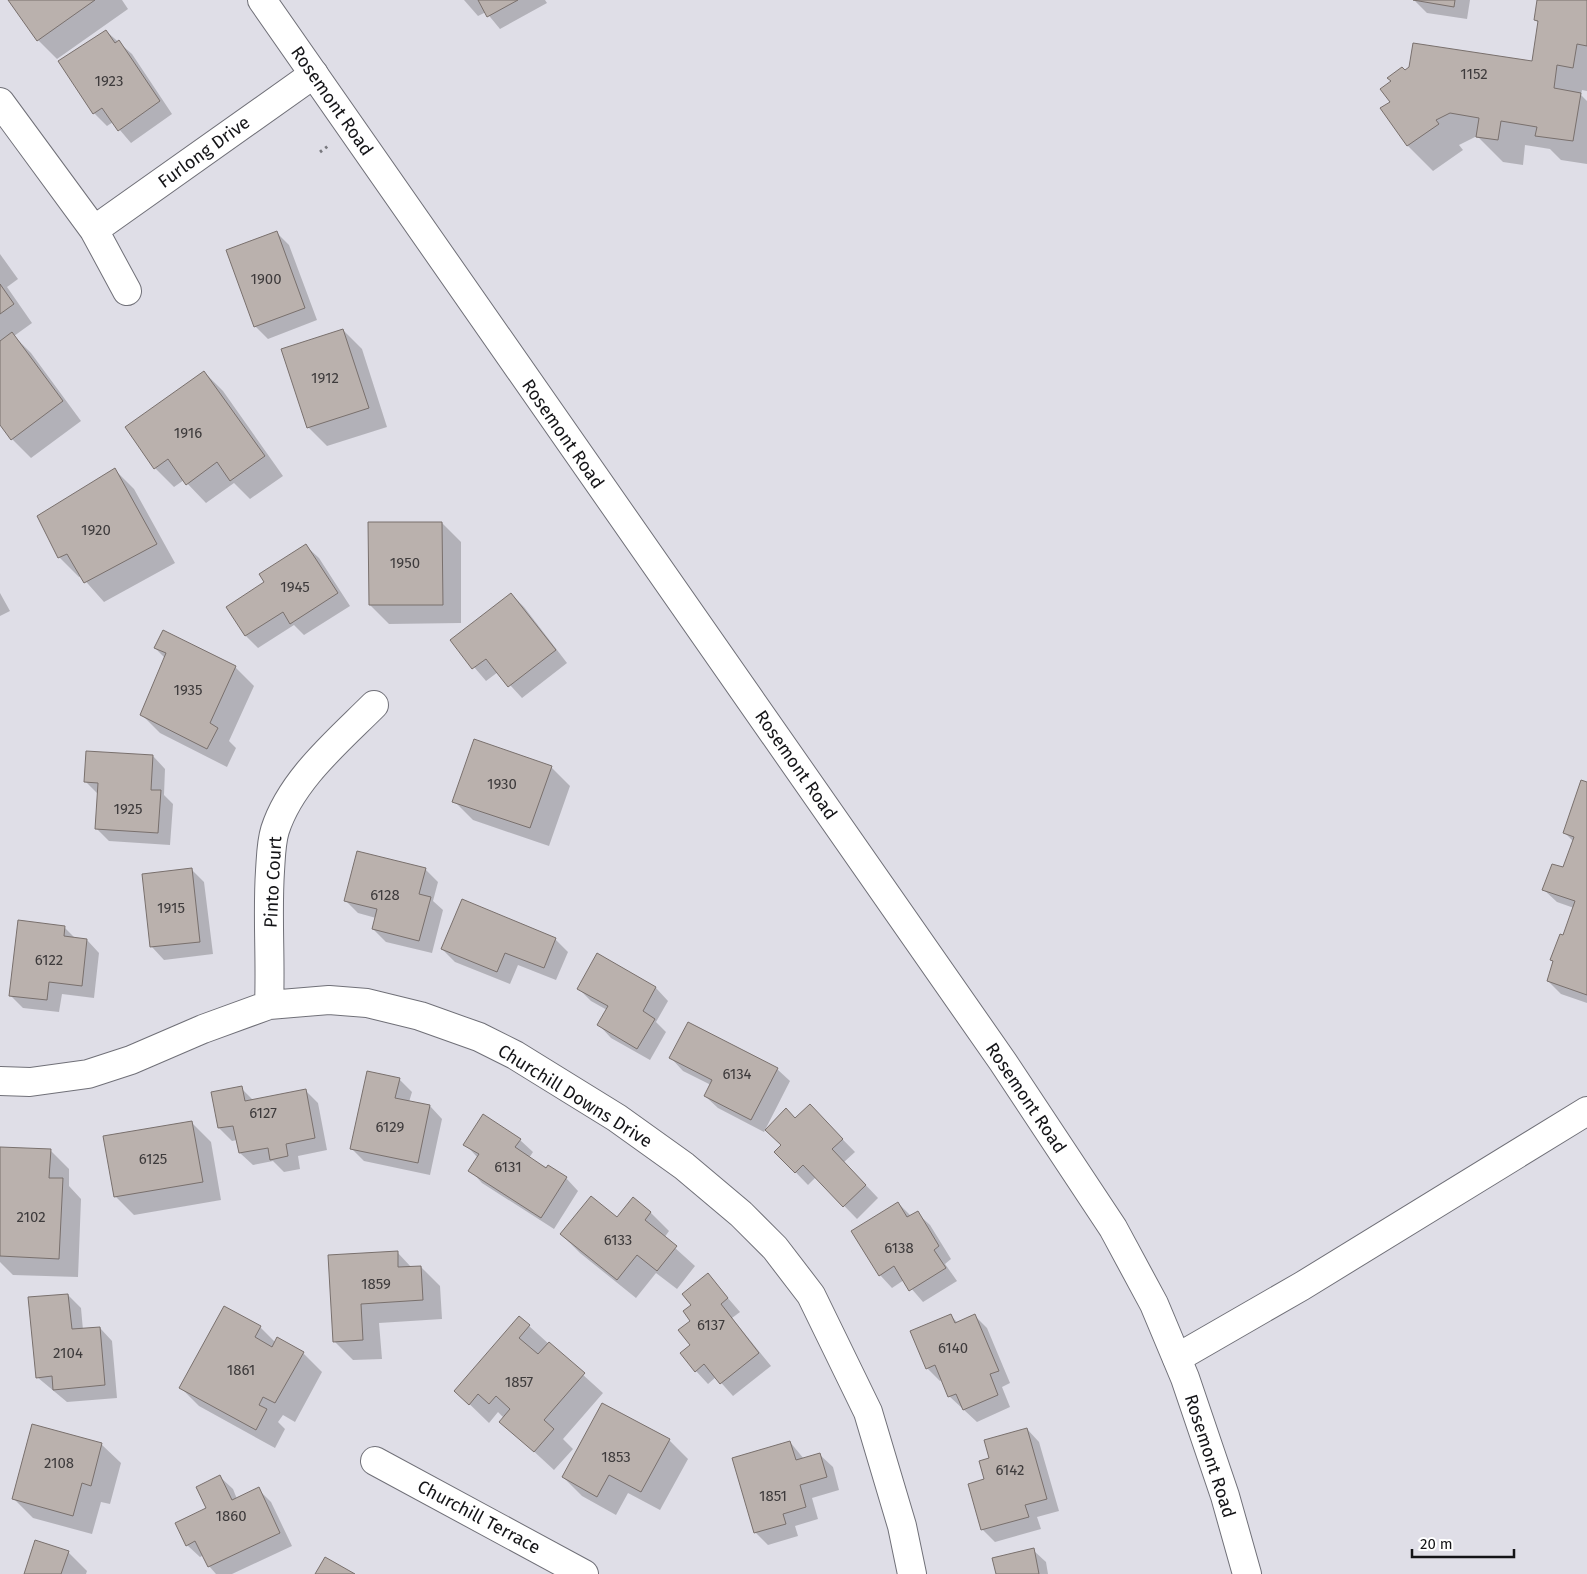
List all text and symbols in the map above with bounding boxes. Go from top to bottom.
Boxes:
street label: Rosemont Road [286,42,378,160]
house number: 1152 [1460,65,1488,83]
house number: 1923 [95,72,123,90]
street label: Furlong Drive [154,111,254,193]
house number: 1900 [250,270,282,288]
house number: 1912 [311,369,339,387]
street label: Rosemont Road [517,375,609,493]
house number: 1916 [174,424,202,442]
house number: 1920 [81,521,111,539]
house number: 1950 [390,554,420,572]
house number: 1945 [280,578,310,596]
house number: 1935 [173,681,203,699]
street label: Rosemont Road [750,706,842,824]
house number: 1930 [487,775,517,793]
house number: 1925 [114,800,142,818]
street label: Pinto Court [260,835,286,928]
house number: 6128 [370,886,400,904]
house number: 1915 [157,899,185,917]
house number: 6122 [35,951,63,969]
street label: Rosemont Road [981,1039,1071,1157]
street label: Churchill Downs Drive [494,1040,656,1152]
house number: 6134 [722,1065,752,1083]
house number: 6127 [249,1104,277,1122]
house number: 6129 [376,1118,405,1136]
house number: 6125 [139,1150,167,1168]
house number: 6131 [494,1158,522,1176]
house number: 2102 [16,1208,46,1226]
house number: 6133 [604,1231,632,1249]
house number: 6138 [884,1239,914,1257]
house number: 1859 [361,1275,391,1293]
house number: 6137 [697,1316,725,1334]
house number: 6140 [938,1339,968,1357]
house number: 2104 [53,1344,83,1362]
house number: 1861 [227,1361,255,1379]
house number: 1857 [505,1373,534,1391]
street label: Rosemont Road [1180,1391,1240,1521]
house number: 1853 [601,1448,631,1466]
house number: 2108 [44,1454,74,1472]
house number: 6142 [996,1461,1024,1479]
street label: Churchill Terrace [414,1475,544,1559]
house number: 1851 [759,1487,787,1505]
house number: 1860 [215,1507,247,1525]
scale bar [1412,1526,1514,1558]
text: 20 m [1420,1535,1453,1553]

